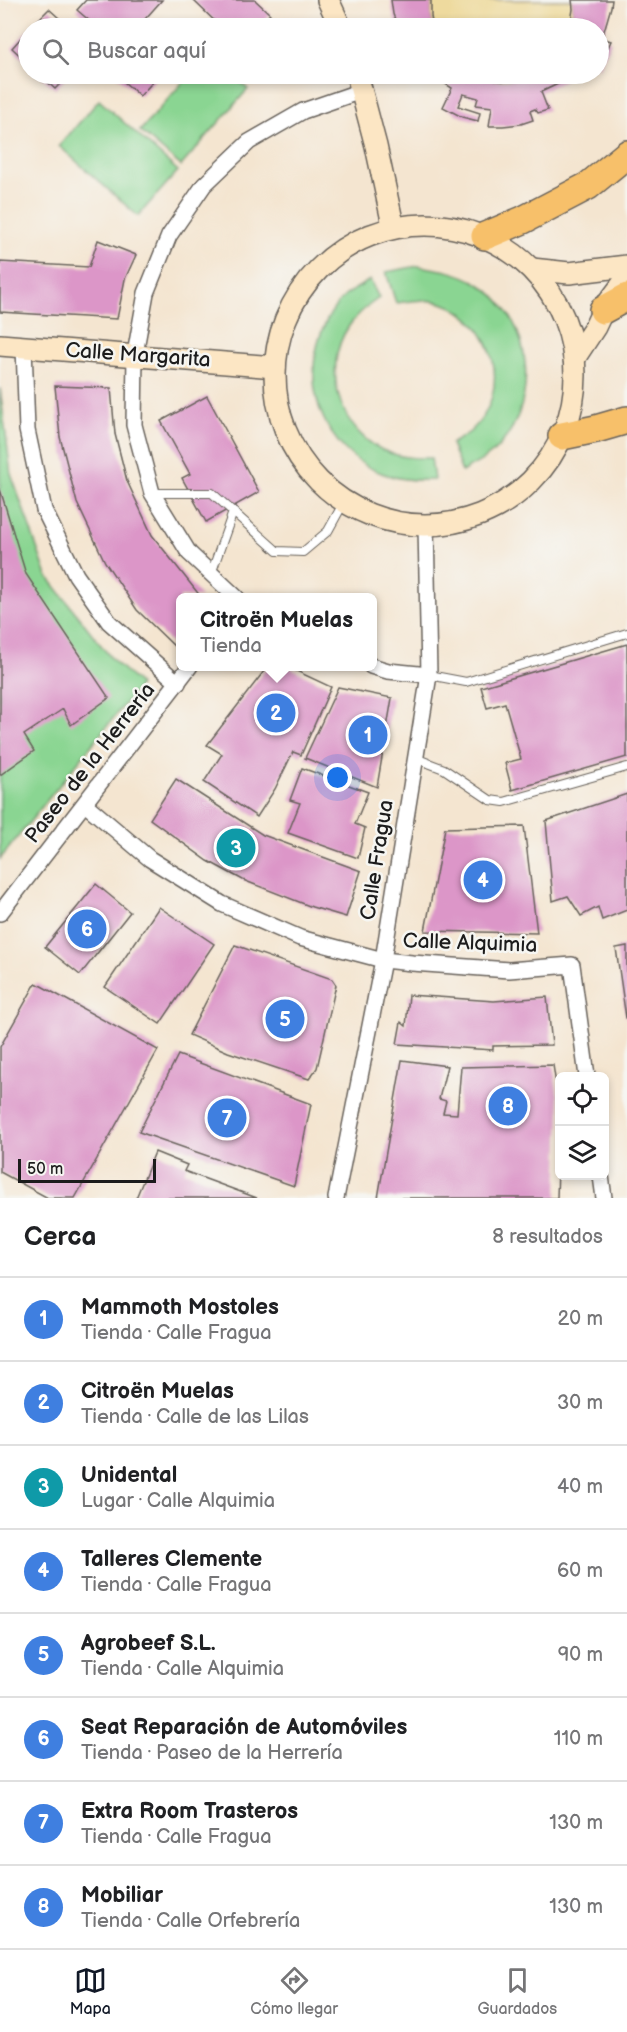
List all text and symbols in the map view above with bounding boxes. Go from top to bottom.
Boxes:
search box [18,18,609,84]
icon: search [39,35,72,68]
text: Buscar aquí [87,38,206,65]
street label: Calle Margarita [65,337,211,373]
popup [176,593,377,671]
text: Citroën Muelas [200,607,353,634]
text: Tienda [200,634,262,658]
street label: Paseo de la Herrería [20,678,160,848]
pin: 2 [256,690,296,736]
pin: 1 [348,712,388,758]
your location [323,763,352,792]
street label: Calle Fragua [355,798,399,922]
pin: 3 [216,826,256,870]
pin: 4 [464,858,502,902]
pin: 6 [68,906,106,952]
street label: Calle Alquimia [402,928,538,958]
pin: 5 [266,996,304,1042]
map controls [555,1072,609,1180]
button: locate [555,1072,609,1126]
pin: 8 [488,1084,528,1128]
pin: 7 [208,1096,246,1140]
button: layers [555,1126,609,1180]
scale bar [18,1156,156,1184]
text: 50 m [27,1160,63,1179]
text: Cerca [24,1222,96,1253]
text: 8 resultados [492,1225,603,1249]
text: Mammoth Mostoles [81,1294,279,1321]
text: 1 [39,1307,48,1331]
text: 20 m [558,1307,603,1331]
text: Tienda · Calle Fragua [81,1321,272,1345]
text: Citroën Muelas [81,1378,234,1405]
text: 2 [38,1391,49,1415]
text: 30 m [557,1391,603,1415]
text: Tienda · Calle de las Lilas [81,1405,309,1429]
text: Unidental [81,1462,177,1489]
text: 3 [38,1475,49,1499]
text: 40 m [557,1475,603,1499]
text: Lugar · Calle Alquimia [81,1489,275,1513]
text: Talleres Clemente [81,1546,262,1573]
text: 4 [38,1559,49,1583]
text: 60 m [557,1559,603,1583]
text: Tienda · Calle Fragua [81,1573,272,1597]
text: Agrobeef S.L. [81,1630,216,1657]
text: 5 [38,1643,49,1667]
text: 90 m [558,1643,603,1667]
text: Tienda · Calle Alquimia [81,1657,284,1681]
text: Seat Reparación de Automóviles [81,1714,407,1741]
text: 6 [37,1727,50,1751]
text: 110 m [554,1727,603,1751]
text: Tienda · Paseo de la Herrería [81,1741,343,1765]
text: Extra Room Trasteros [81,1798,298,1825]
text: 7 [38,1811,49,1835]
text: 130 m [549,1811,603,1835]
text: Tienda · Calle Fragua [81,1825,272,1849]
text: Mobiliar [81,1882,163,1909]
text: 8 [37,1895,50,1919]
text: 130 m [549,1895,603,1919]
text: Tienda · Calle Orfebrería [81,1909,300,1933]
tab: Mapa [70,1964,111,2019]
tab: Cómo llegar [250,1964,338,2019]
tab: Guardados [477,1964,557,2019]

